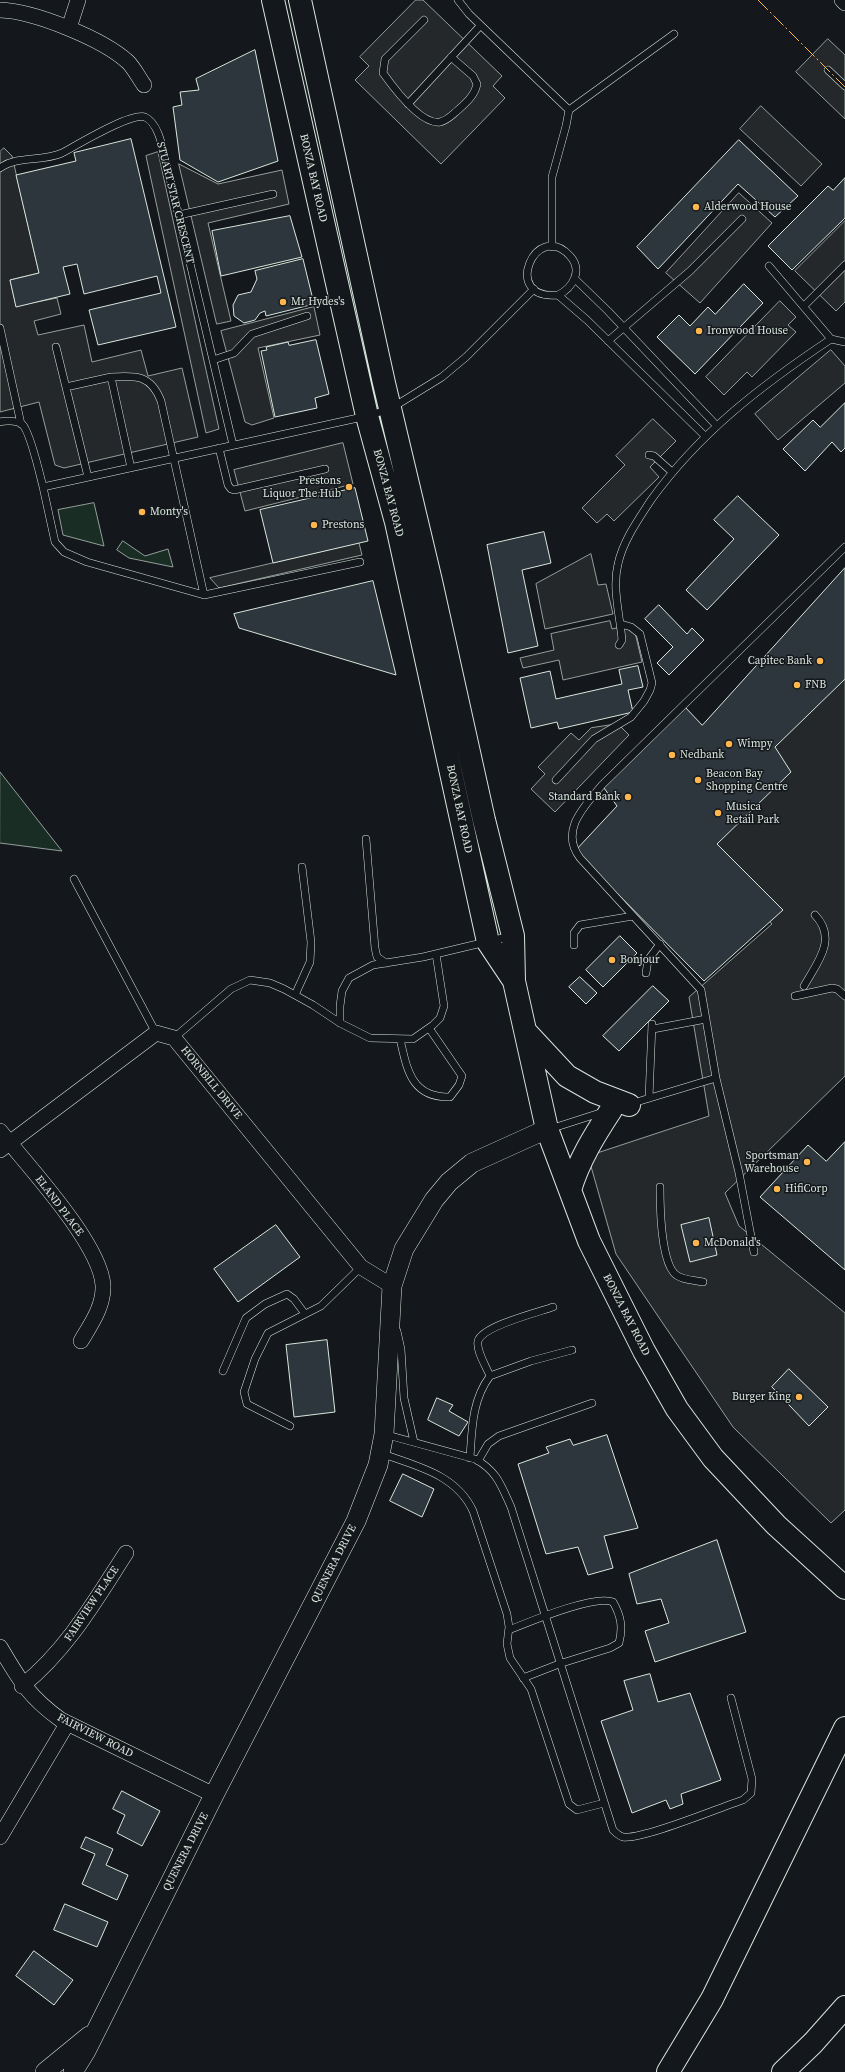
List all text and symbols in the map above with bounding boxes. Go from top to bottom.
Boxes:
street label: BONZA BAY ROAD [296,133,330,223]
street label: STUART STAR CRESCENT [153,141,197,265]
place label: Alderwood House [704,200,791,214]
marker: Alderwood House [691,202,701,212]
place label: Mr Hydes's [291,295,345,309]
marker: Mr Hydes's [278,297,288,307]
place label: Ironwood House [707,324,788,338]
marker: Ironwood House [694,326,704,336]
street label: BONZA BAY ROAD [370,448,406,538]
place label: Prestons Liquor The Hub [263,474,341,500]
marker: Prestons Liquor The Hub [344,482,354,492]
place label: Monty's [150,505,188,519]
marker: Monty's [137,507,147,517]
place label: Prestons [322,518,364,532]
marker: Prestons [309,520,319,530]
place label: Capitec Bank [748,654,812,668]
marker: Capitec Bank [815,656,825,666]
place label: FNB [805,678,826,692]
marker: FNB [792,680,802,690]
place label: Wimpy [737,737,772,751]
marker: Wimpy [724,739,734,749]
place label: Nedbank [680,748,724,762]
marker: Nedbank [667,750,677,760]
street label: BONZA BAY ROAD [443,764,475,854]
place label: Beacon Bay Shopping Centre [706,767,788,793]
marker: Beacon Bay Shopping Centre [693,775,703,785]
place label: Standard Bank [549,790,620,804]
marker: Standard Bank [623,792,633,802]
place label: Musica Retail Park [726,800,780,826]
marker: Musica Retail Park [713,808,723,818]
place label: Bonjour [620,953,660,967]
marker: Bonjour [607,955,617,965]
street label: HORNBILL DRIVE [178,1044,244,1122]
place label: Sportsman Warehouse [744,1149,799,1175]
marker: Sportsman Warehouse [802,1157,812,1167]
street label: ELAND PLACE [32,1173,86,1239]
place label: HifiCorp [785,1182,828,1196]
marker: HifiCorp [772,1184,782,1194]
place label: McDonald's [704,1236,761,1250]
marker: McDonald's [691,1238,701,1248]
street label: BONZA BAY ROAD [600,1272,652,1358]
place label: Burger King [732,1390,791,1404]
marker: Burger King [794,1392,804,1402]
street label: QUENERA DRIVE [308,1522,360,1606]
street label: FAIRVIEW PLACE [62,1564,122,1644]
street label: FAIRVIEW ROAD [55,1711,135,1761]
street label: QUENERA DRIVE [160,1810,212,1894]

